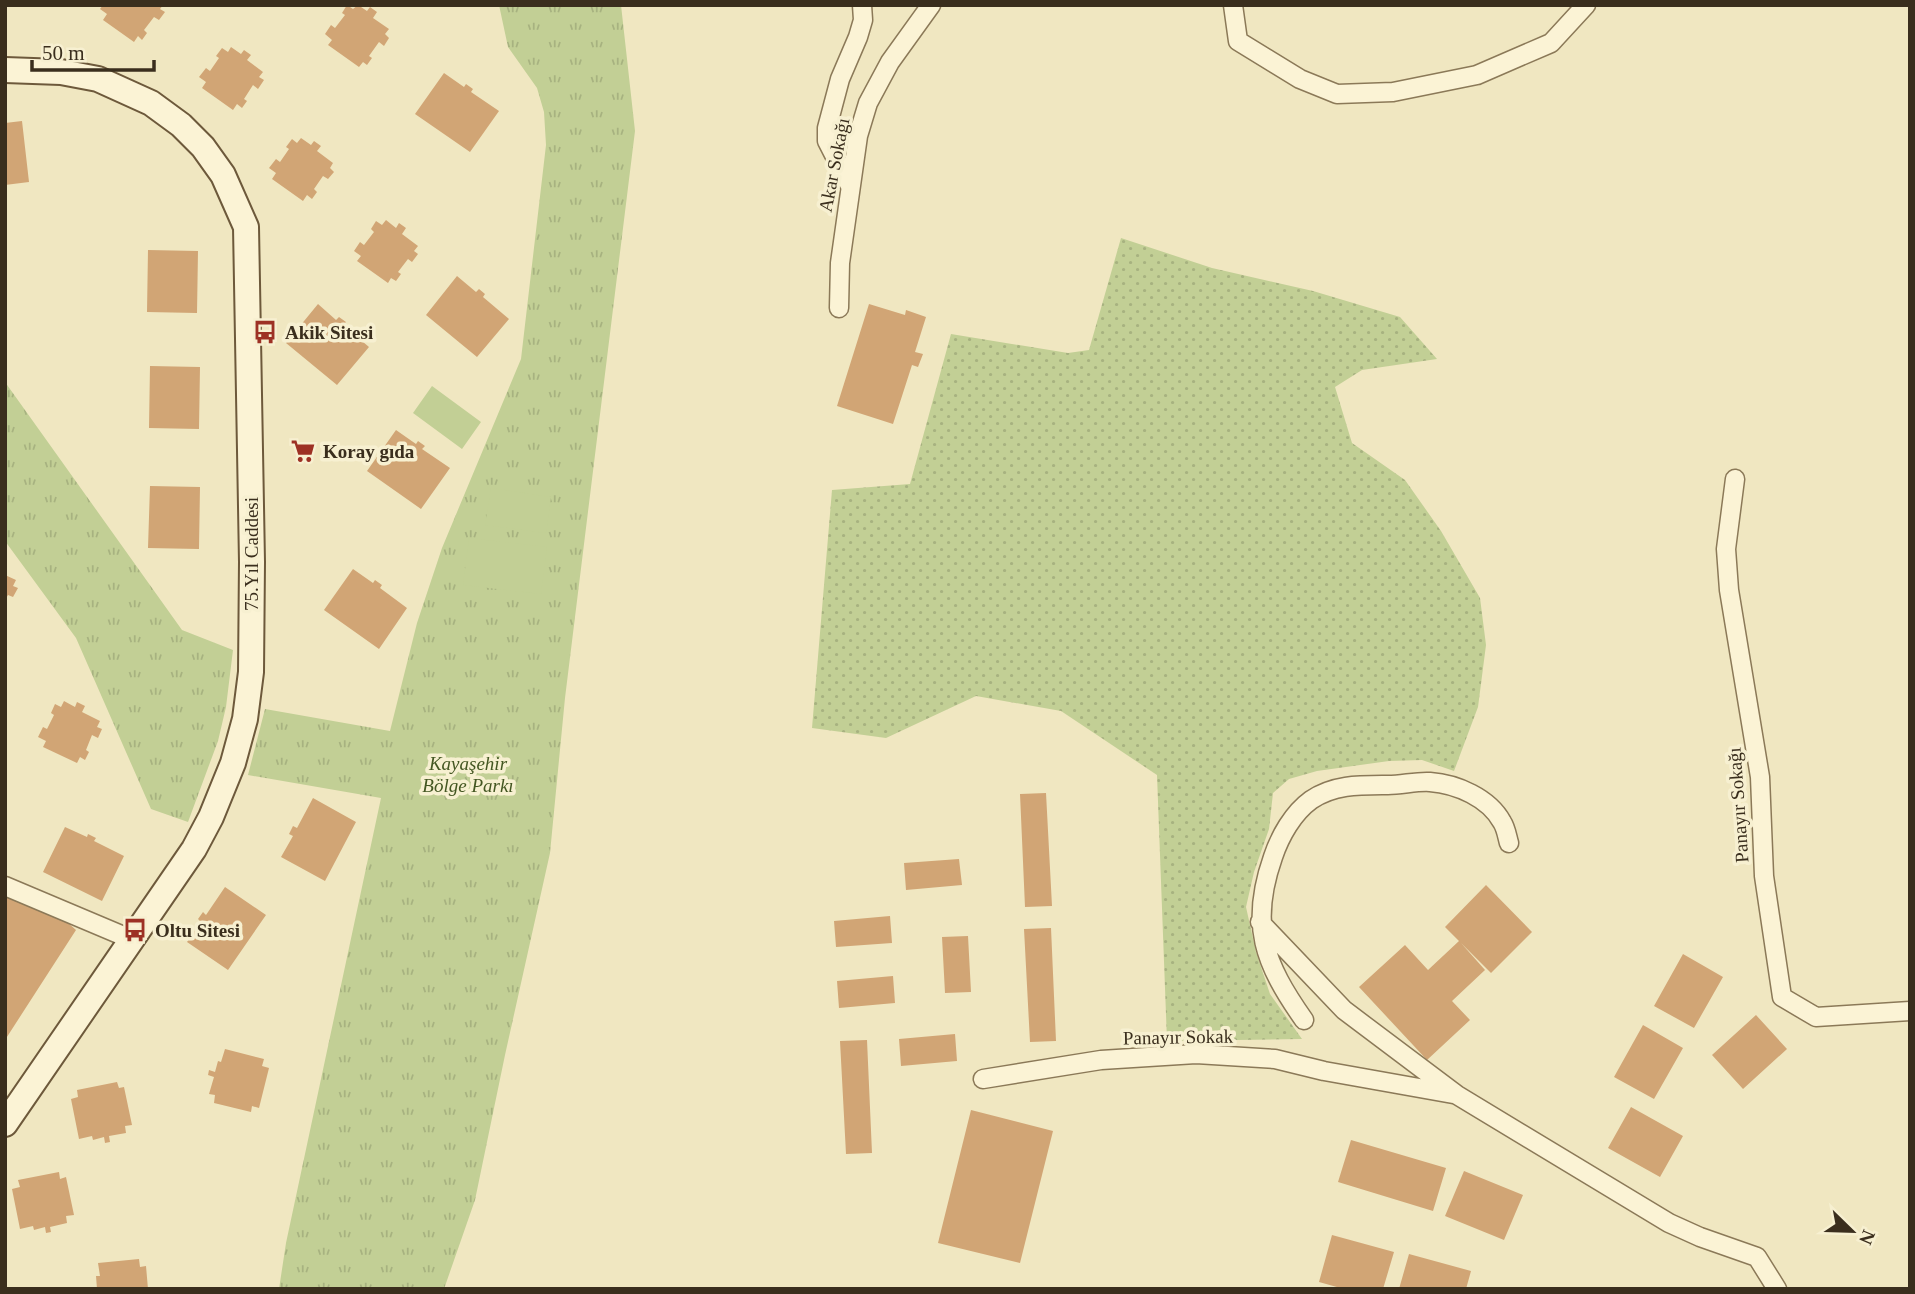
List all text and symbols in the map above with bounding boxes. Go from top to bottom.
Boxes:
scale bar [32,28,154,72]
text: 50 m [42,41,85,65]
street label: Akar Sokağı [815,116,853,214]
bus stop icon: Akik Sitesi [251,318,279,346]
place label: Akik Sitesi [285,322,373,343]
supermarket icon: Koray gıda [289,437,317,465]
place label: Koray gıda [323,441,415,462]
street label: 75.Yıl Caddesi [241,497,262,611]
street label: Panayır Sokağı [1723,747,1753,863]
park label: Kayaşehir Bölge Parkı [422,753,514,796]
bus stop icon: Oltu Sitesi [121,916,149,944]
place label: Oltu Sitesi [155,920,240,941]
street label: Panayır Sokak [1123,1026,1234,1048]
north arrow [1817,1196,1887,1266]
text: N [1855,1227,1880,1248]

